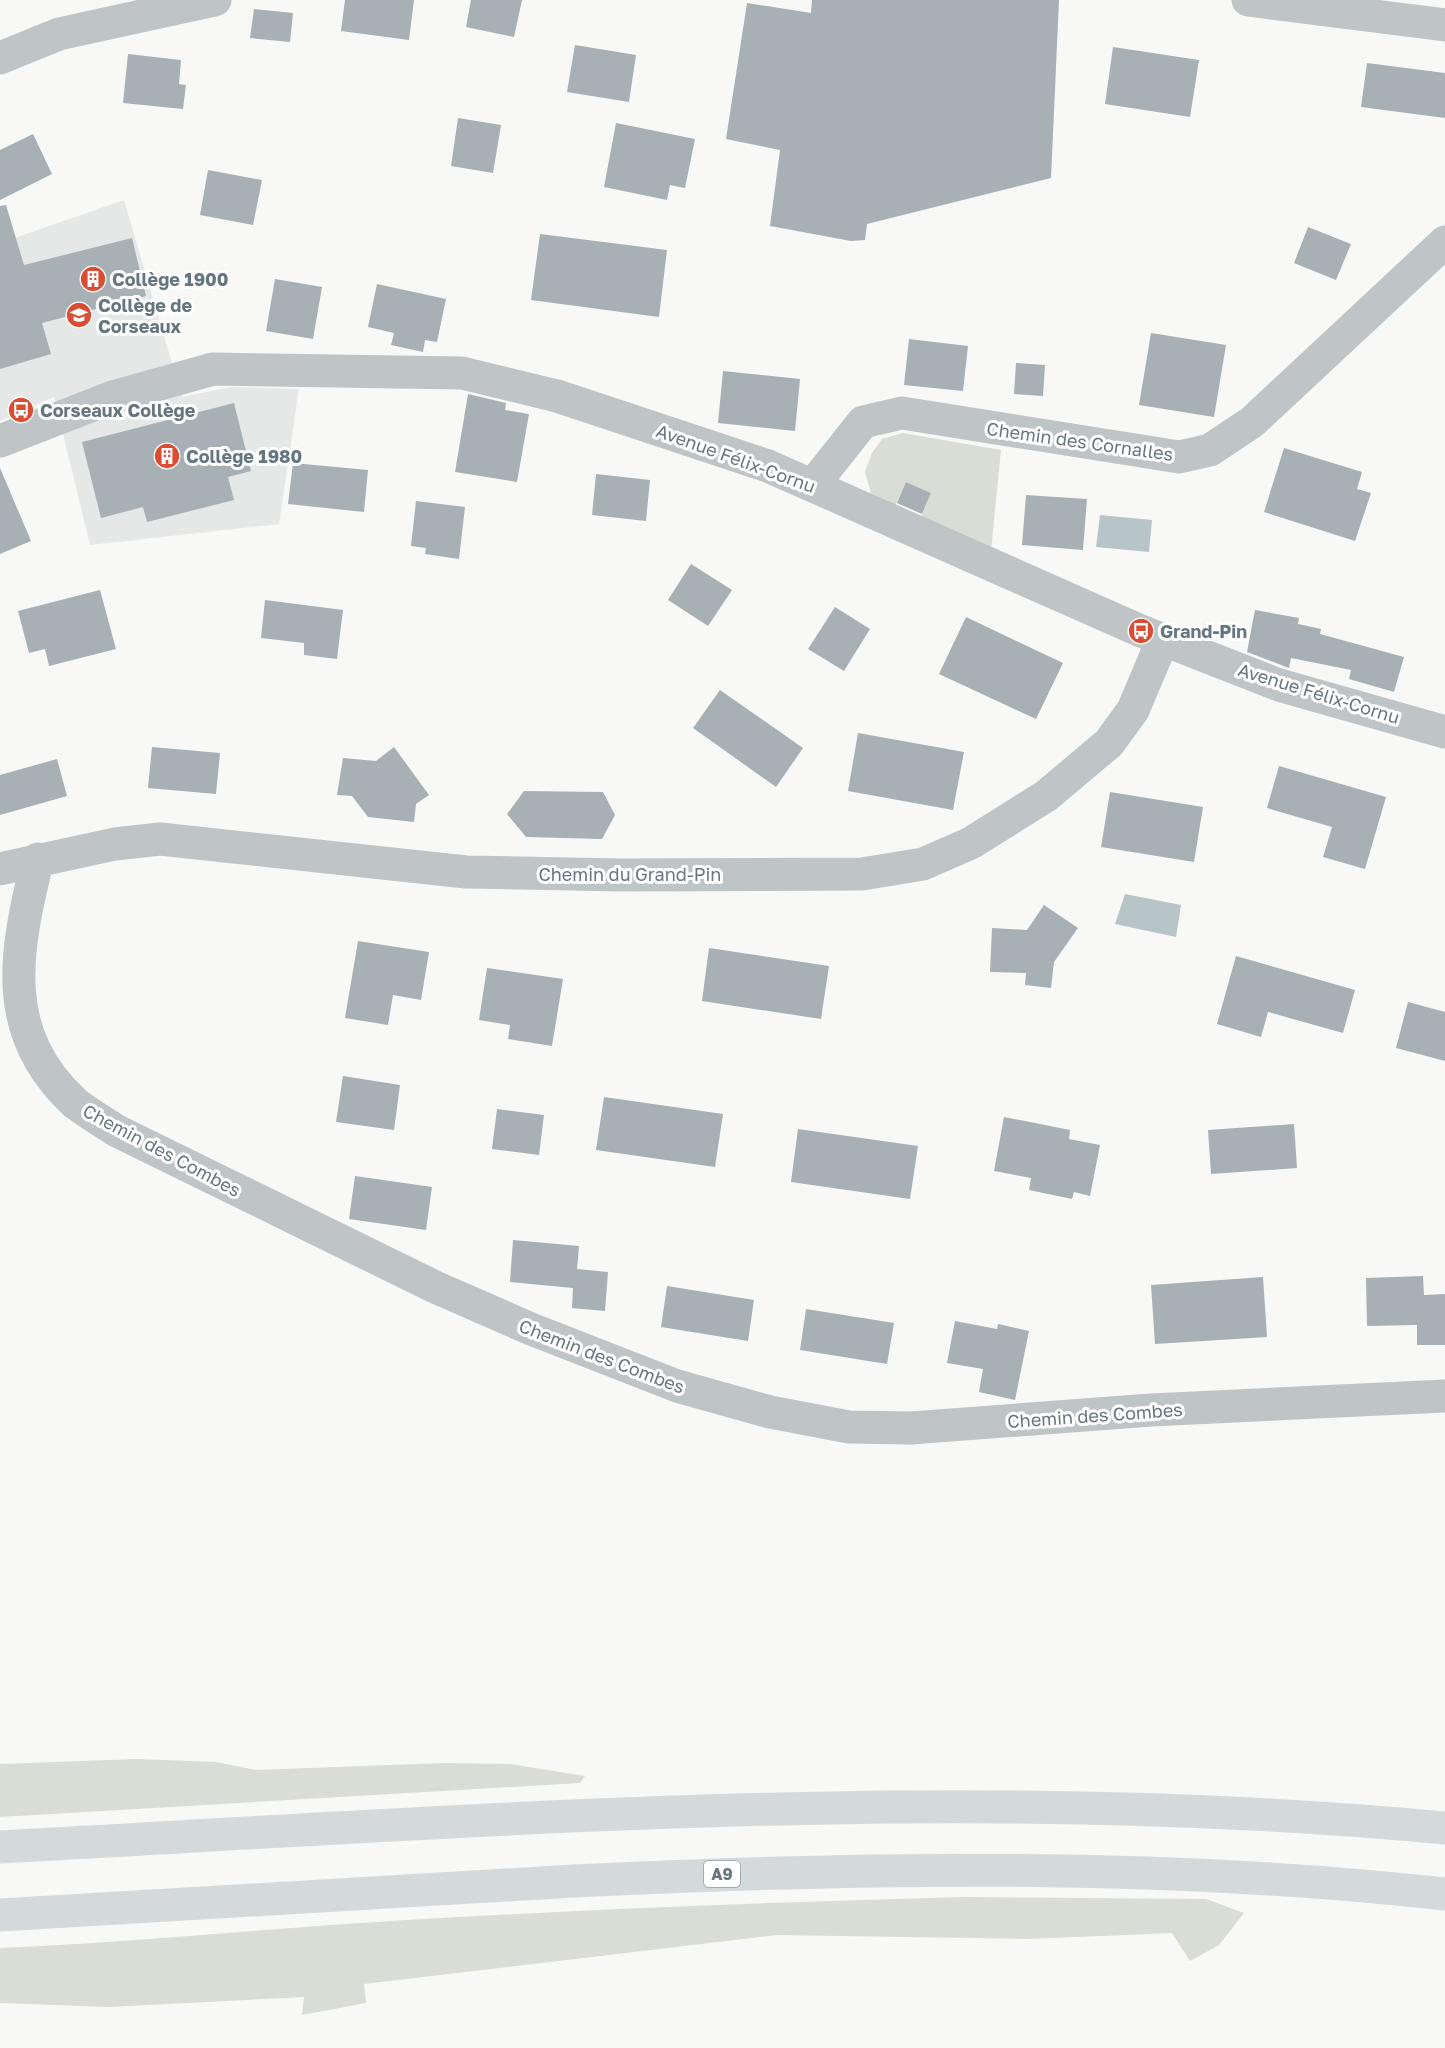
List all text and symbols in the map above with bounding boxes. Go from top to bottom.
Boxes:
building icon: Collège 1900 [78,264,108,294]
place label: Collège 1900 [112,268,228,290]
place label: Collège de Corseaux [98,294,192,337]
school or university icon: Collège de Corseaux [64,300,94,330]
bus stop icon: Corseaux Collège [6,395,36,425]
place label: Corseaux Collège [40,399,196,421]
street label: Chemin des Cornalles [985,417,1175,465]
street label: Avenue Félix-Cornu [653,419,819,497]
building icon: Collège 1980 [152,441,182,471]
place label: Collège 1980 [186,445,302,467]
bus stop icon: Grand-Pin [1126,616,1156,646]
place label: Grand-Pin [1160,620,1247,642]
street label: Avenue Félix-Cornu [1236,658,1402,728]
street label: Chemin du Grand-Pin [539,863,721,885]
street label: Chemin des Combes [79,1099,245,1201]
street label: Chemin des Combes [516,1314,688,1398]
street label: Chemin des Combes [1007,1398,1183,1432]
road number: A9 [704,1861,740,1887]

